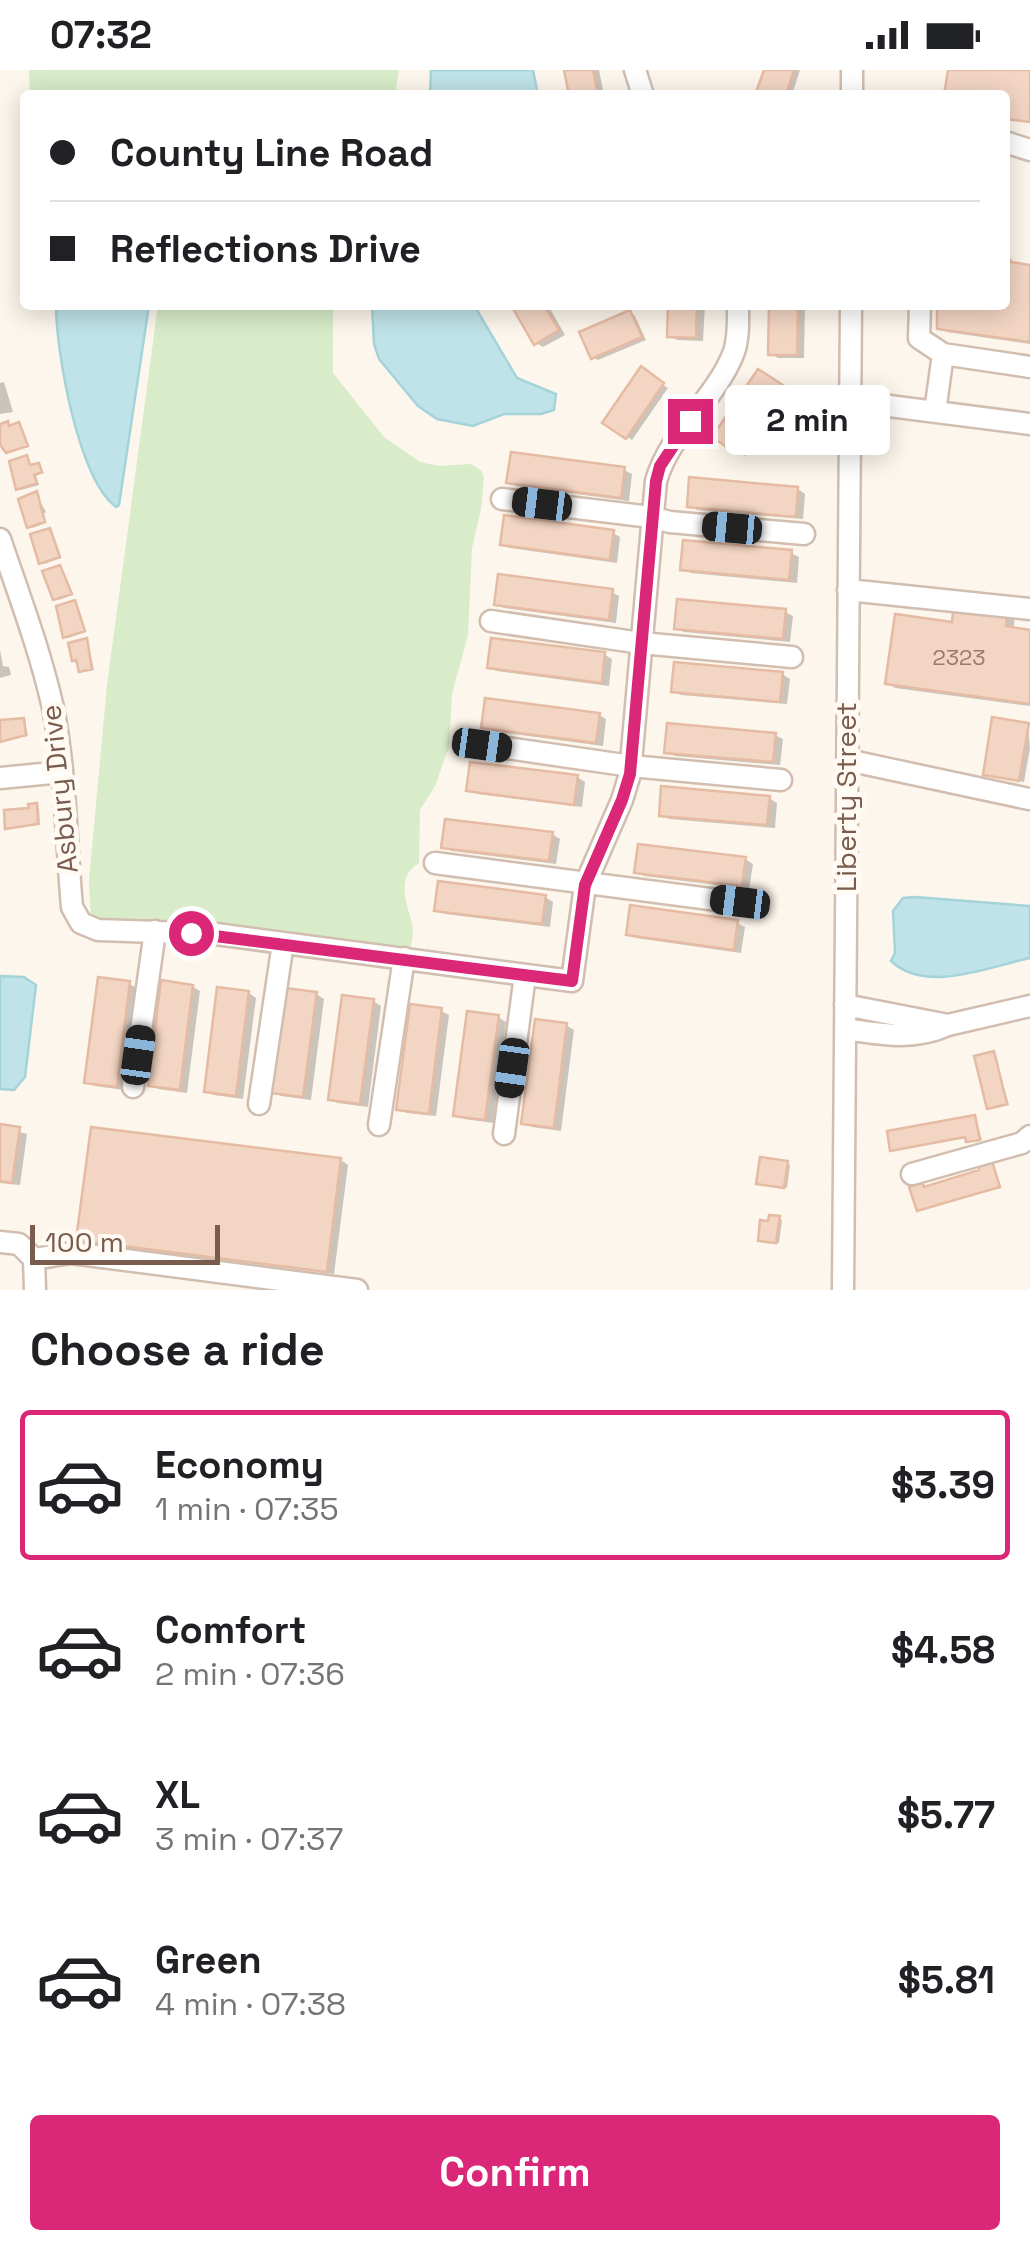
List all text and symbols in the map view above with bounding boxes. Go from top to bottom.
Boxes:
text: 07:32 [50,11,152,59]
text: County Line Road [110,129,433,177]
text: Reflections Drive [110,225,421,273]
callout: 2 min [725,386,890,456]
route end [668,399,713,444]
text: 2 min [766,400,849,440]
car [510,485,574,523]
car [701,510,763,546]
house number: 2323 [933,643,985,671]
street label: Liberty Street [828,702,864,892]
street label: Asbury Drive [32,703,86,875]
car [450,726,514,764]
car [708,883,772,921]
route start [169,911,214,956]
car [119,1023,157,1087]
car [493,1036,531,1100]
scale bar [30,1220,220,1264]
text: 100 m [45,1224,124,1260]
text: Choose a ride [30,1321,325,1378]
icon: car [35,1440,125,1530]
text: Economy [155,1441,324,1489]
text: $3.39 [891,1461,995,1509]
text: 1 min · 07:35 [155,1489,339,1529]
icon: car [35,1605,125,1695]
text: Comfort [155,1606,306,1654]
text: $4.58 [891,1626,995,1674]
text: 2 min · 07:36 [155,1654,345,1694]
icon: car [35,1770,125,1860]
text: XL [155,1771,200,1819]
text: $5.77 [897,1791,995,1839]
text: 3 min · 07:37 [155,1819,343,1859]
icon: car [35,1935,125,2025]
text: Green [155,1936,262,1984]
text: $5.81 [898,1956,995,2004]
text: 4 min · 07:38 [155,1984,346,2024]
button: Confirm [30,2115,1000,2230]

